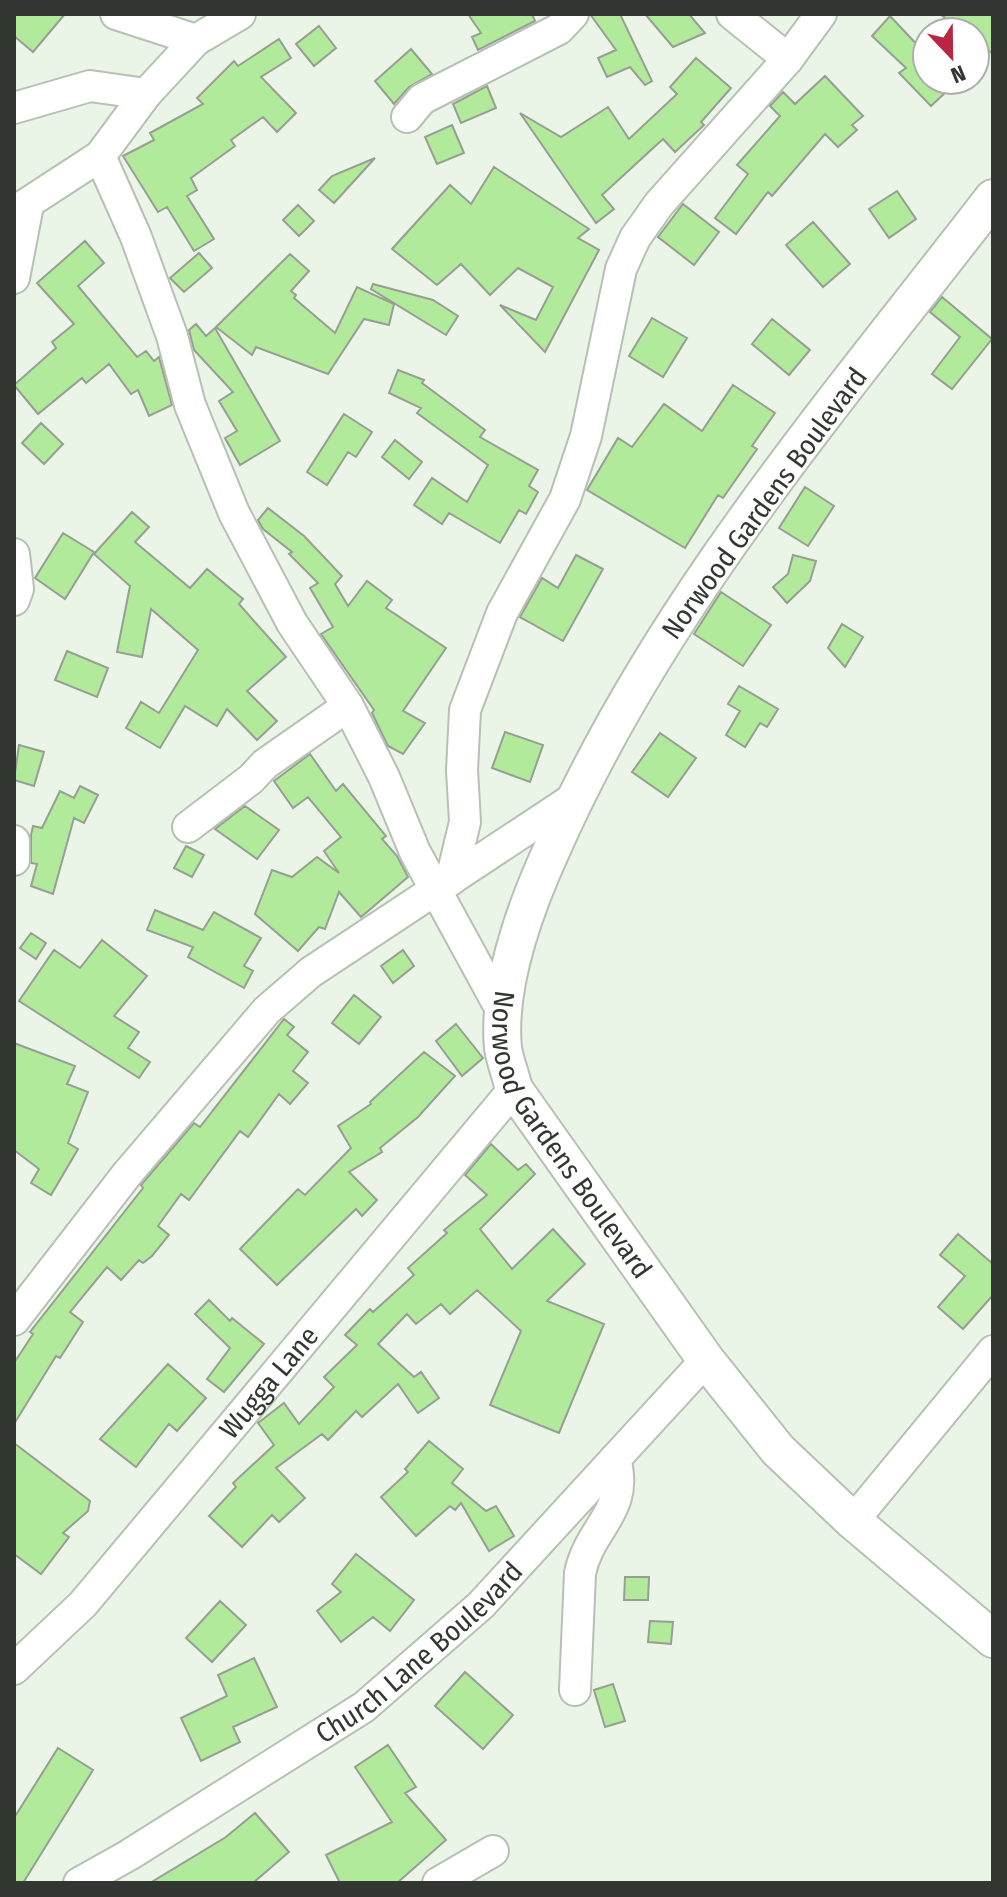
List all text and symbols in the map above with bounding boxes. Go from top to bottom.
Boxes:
north arrow [911,16,991,96]
text: N [947,59,969,89]
street label: Norwood Gardens Boulevard [655,361,874,645]
street label: Norwood Gardens Boulevard [485,989,659,1285]
street label: Wugga Lane [213,1320,325,1445]
street label: Church Lane Boulevard [310,1555,529,1750]

